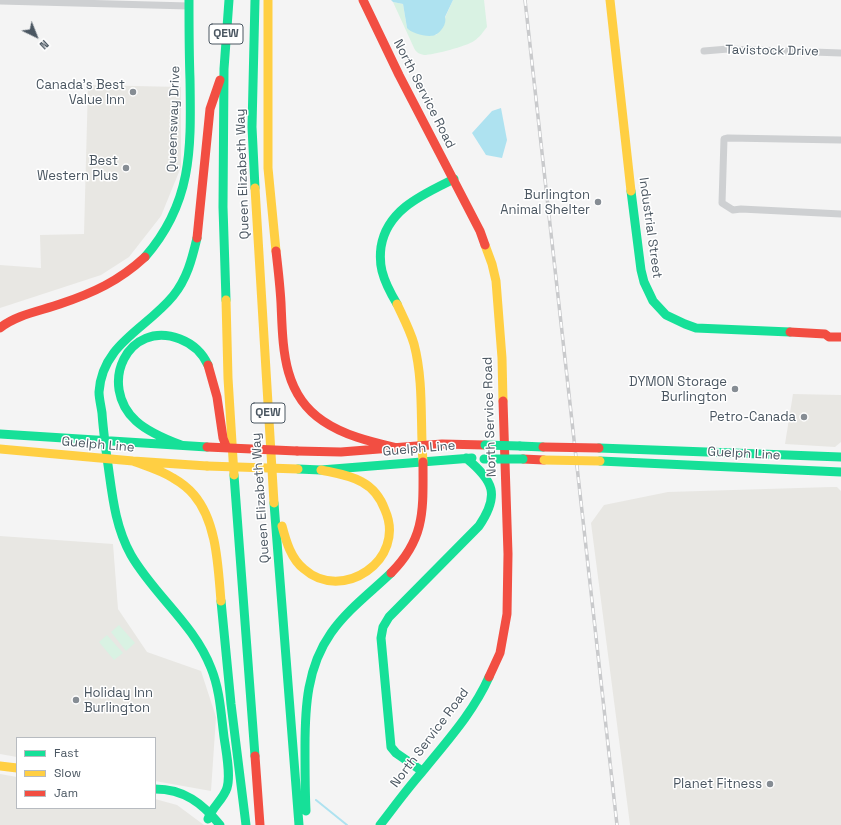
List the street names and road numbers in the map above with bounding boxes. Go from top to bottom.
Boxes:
road number: QEW [209,24,243,44]
street label: North Service Road [390,37,458,151]
street label: Tavistock Drive [725,42,819,60]
street label: Queensway Drive [164,65,184,173]
street label: Queen Elizabeth Way [233,108,253,240]
street label: Industrial Street [635,176,665,280]
street label: North Service Road [480,357,500,477]
road number: QEW [251,403,285,423]
street label: Queen Elizabeth Way [249,432,273,564]
street label: Guelph Line [61,434,135,456]
street label: Guelph Line [382,438,456,460]
street label: Guelph Line [707,444,781,464]
street label: North Service Road [388,685,472,791]

